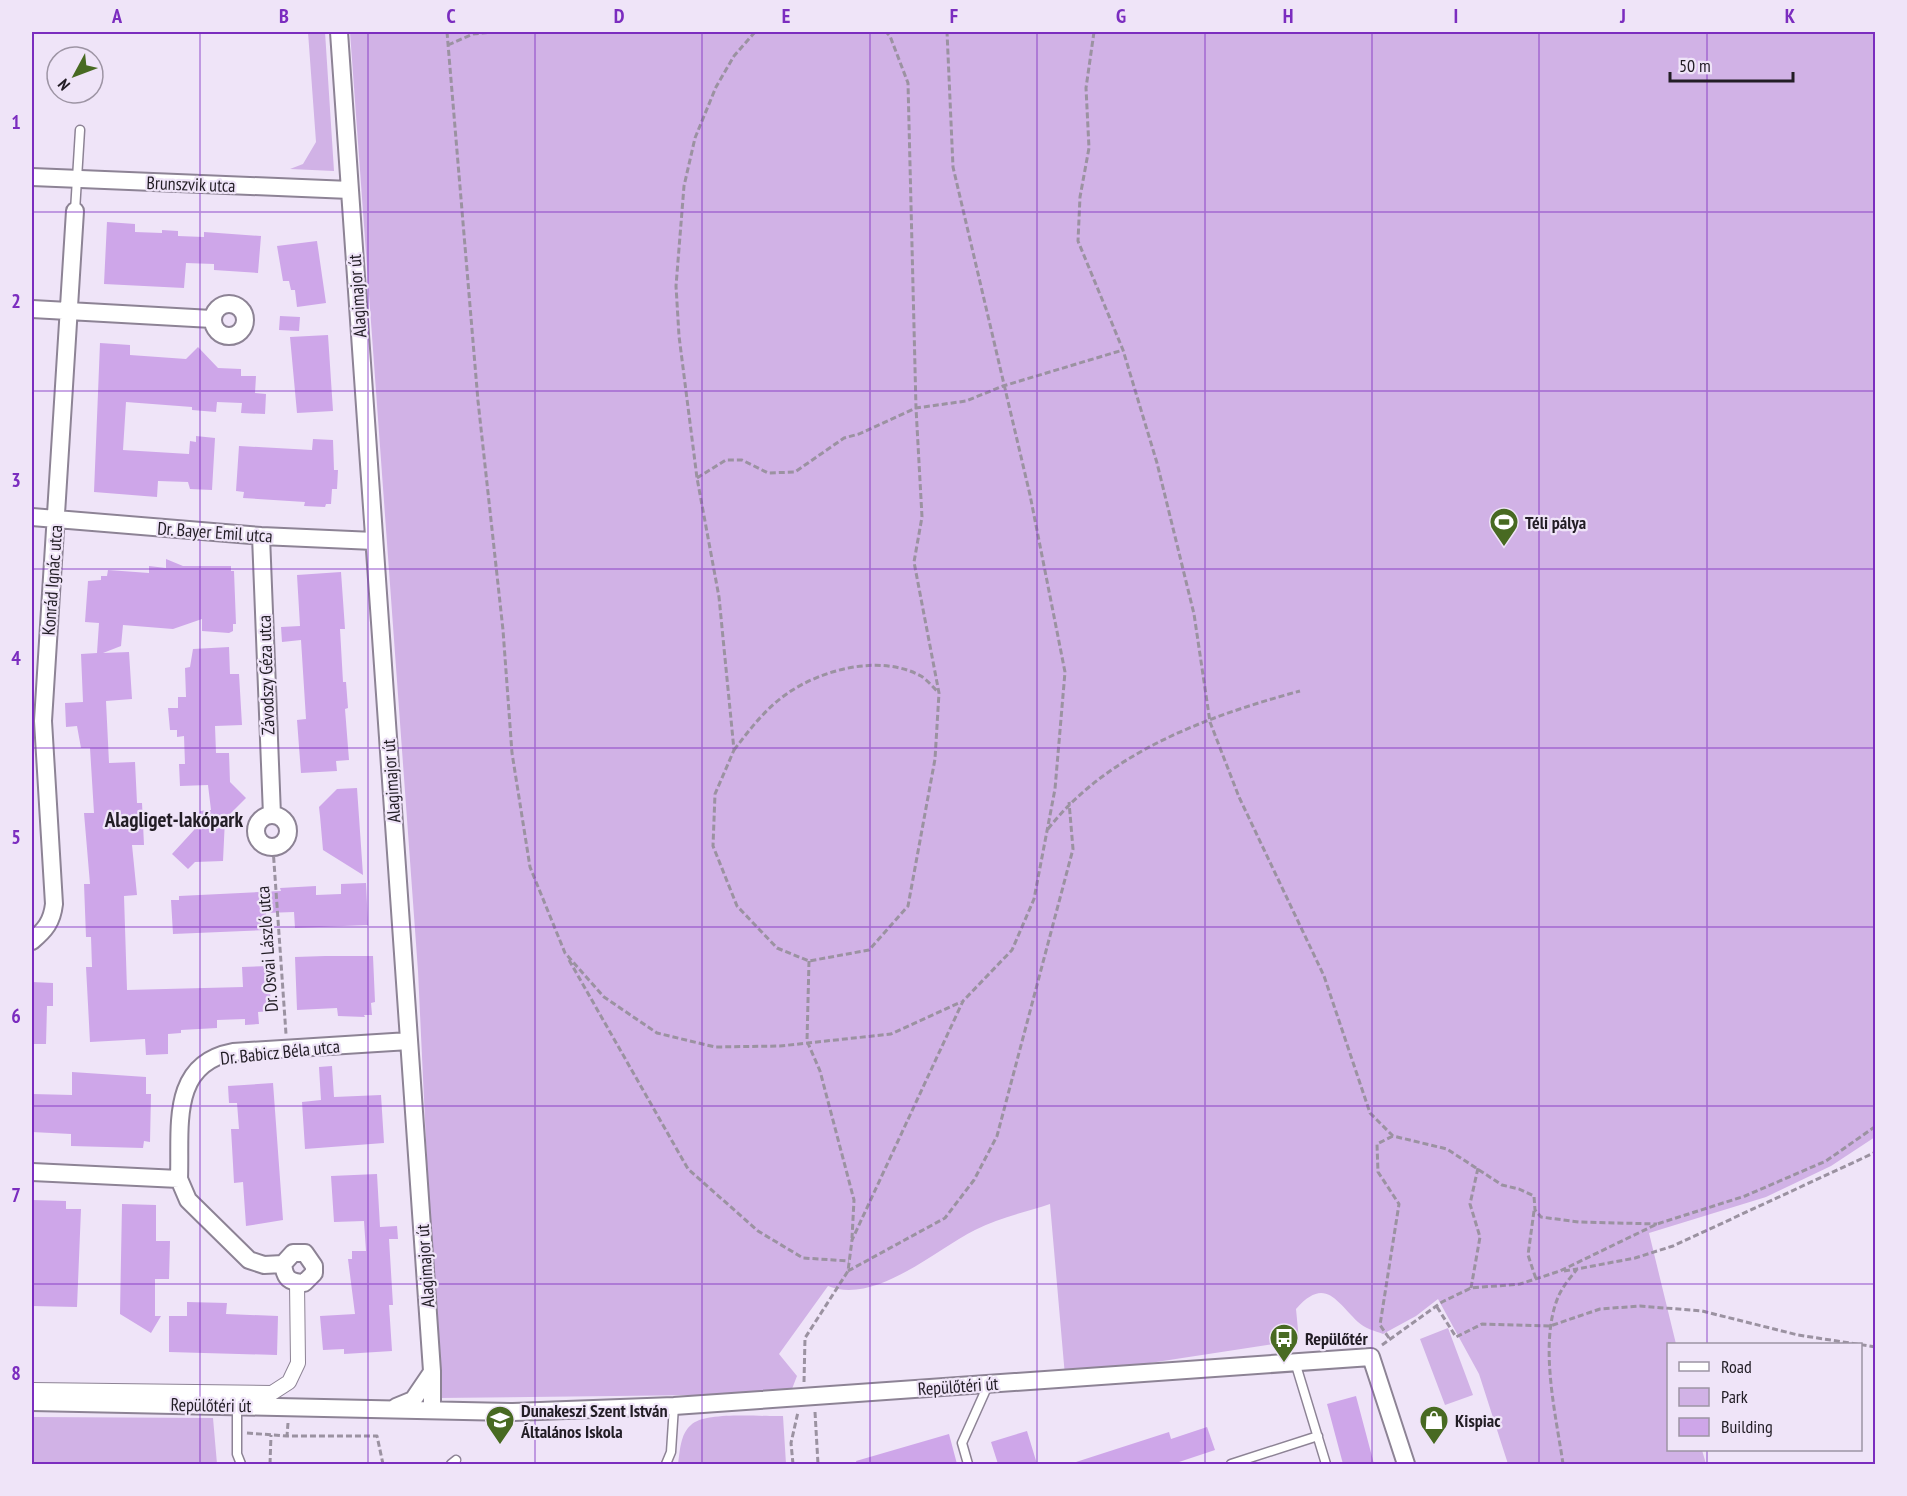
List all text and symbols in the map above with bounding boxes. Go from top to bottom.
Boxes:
text: A [111,3,123,29]
text: B [279,3,289,29]
text: C [446,3,456,29]
text: D [614,3,625,29]
text: E [782,3,790,29]
text: F [950,3,958,29]
text: G [1116,3,1126,29]
text: H [1283,3,1293,29]
text: I [1454,3,1458,29]
text: J [1619,3,1626,29]
text: K [1785,3,1796,29]
north arrow [45,45,105,105]
scale bar [1670,45,1793,83]
text: 50 m [1679,54,1711,77]
text: N [53,75,74,95]
text: 1 [11,109,21,135]
street label: Brunszvik utca [146,171,236,197]
street label: Alagimajor út [343,253,371,339]
text: 2 [11,288,21,314]
text: 3 [11,467,21,493]
sports icon: Téli pálya [1488,506,1520,548]
place label: Téli pálya [1525,511,1586,534]
street label: Dr. Bayer Emil utca [157,516,273,548]
street label: Konrád Ignác utca [37,524,67,636]
street label: Závodszy Géza utca [252,615,280,735]
text: 4 [11,645,21,671]
street label: Alagimajor út [377,738,405,824]
district label: Alagliget-lakópark [104,806,244,833]
text: 5 [11,824,21,850]
street label: Dr. Osvai László utca [251,885,283,1013]
text: 6 [11,1003,21,1029]
street label: Dr. Babicz Béla utca [219,1034,341,1070]
text: 7 [11,1182,21,1208]
street label: Alagimajor út [411,1223,439,1309]
bus stop icon: Repülőtér [1268,1322,1300,1364]
place label: Repülőtér [1305,1327,1368,1350]
legend [1667,1343,1862,1451]
text: Road [1721,1355,1752,1378]
text: 8 [11,1360,21,1386]
street label: Repülőtéri út [917,1372,999,1400]
text: Park [1721,1385,1748,1408]
street label: Repülőtéri út [170,1393,252,1417]
place label: Dunakeszi Szent István Általános Iskola [520,1399,668,1443]
school or university icon: Dunakeszi Szent István Általános Iskola [484,1404,516,1446]
shop icon: Kispiac [1418,1404,1450,1446]
place label: Kispiac [1455,1409,1501,1432]
text: Building [1721,1415,1773,1438]

